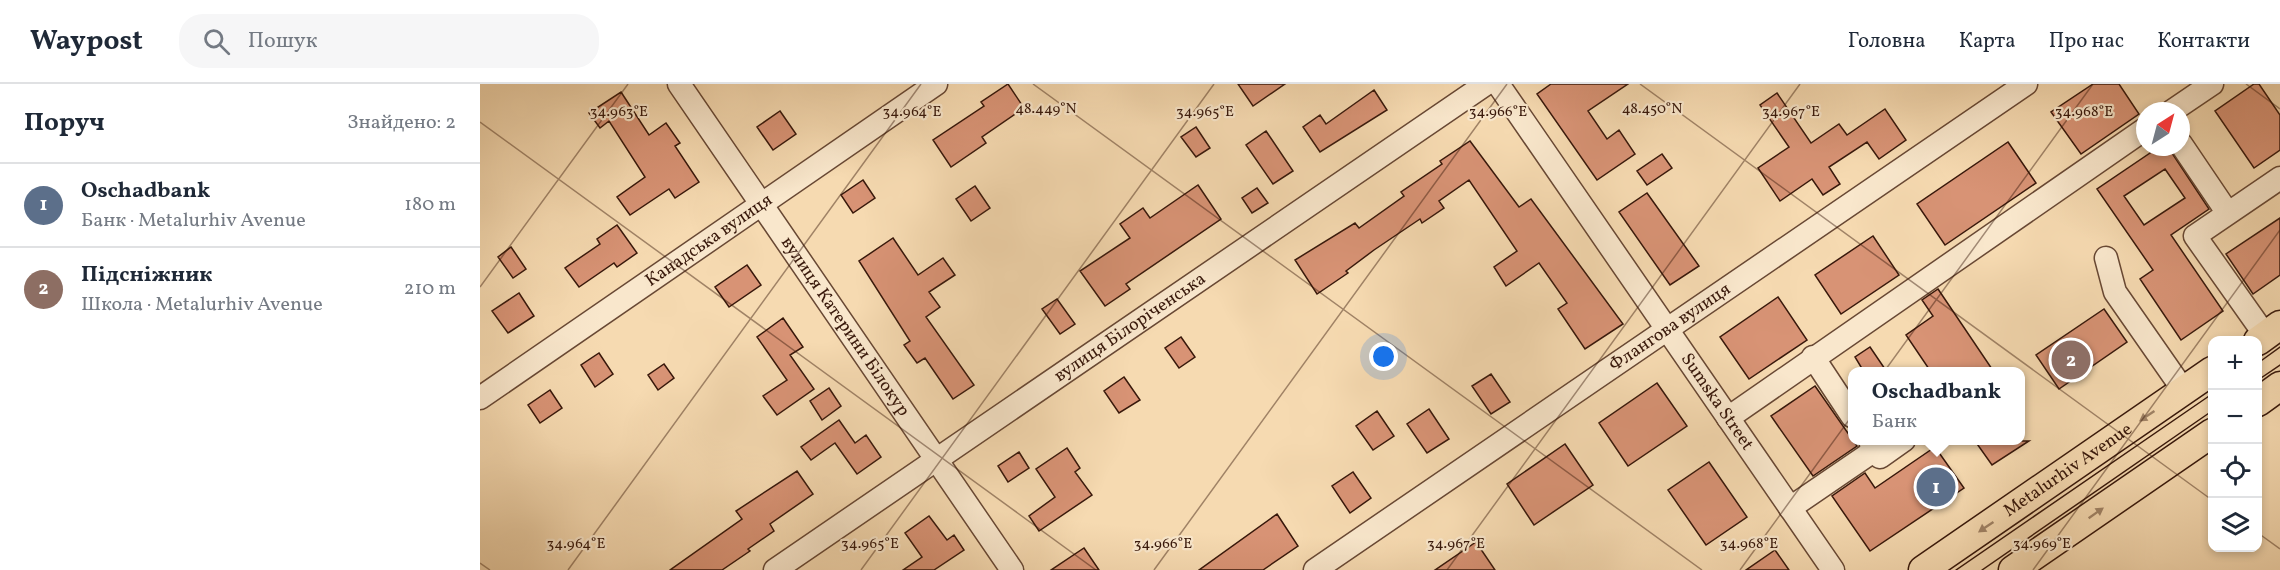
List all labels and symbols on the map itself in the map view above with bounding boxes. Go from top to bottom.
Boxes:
text: 48.449°N [1015,99,1077,120]
text: 48.450°N [1622,99,1682,120]
text: 34.963°E [590,102,648,123]
text: 34.964°E [883,102,941,123]
text: 34.965°E [1176,102,1234,123]
text: 34.966°E [1469,102,1527,123]
text: 34.967°E [1762,102,1820,123]
text: 34.968°E [2055,102,2113,123]
north arrow [2136,102,2190,156]
street label: Канадська вулиця [640,188,778,293]
street label: вулиця Катерини Білокур [775,232,916,421]
street label: вулиця Білоріченська [1049,267,1211,388]
street label: Флангова вулиця [1604,277,1736,378]
pin: 2 [2052,338,2090,382]
your location [1369,342,1398,371]
street label: Sumska Street [1675,348,1760,456]
one-way arrow [2139,410,2155,421]
street label: Metalurhiv Avenue [1999,417,2137,523]
pin: 1 [1916,464,1956,510]
one-way arrow [2088,507,2104,519]
one-way arrow [1979,521,1995,533]
text: 34.964°E [547,534,605,555]
text: 34.965°E [841,534,899,555]
text: 34.966°E [1134,534,1192,555]
text: 34.967°E [1427,534,1485,555]
text: 34.968°E [1720,534,1778,555]
text: 34.969°E [2013,534,2071,555]

